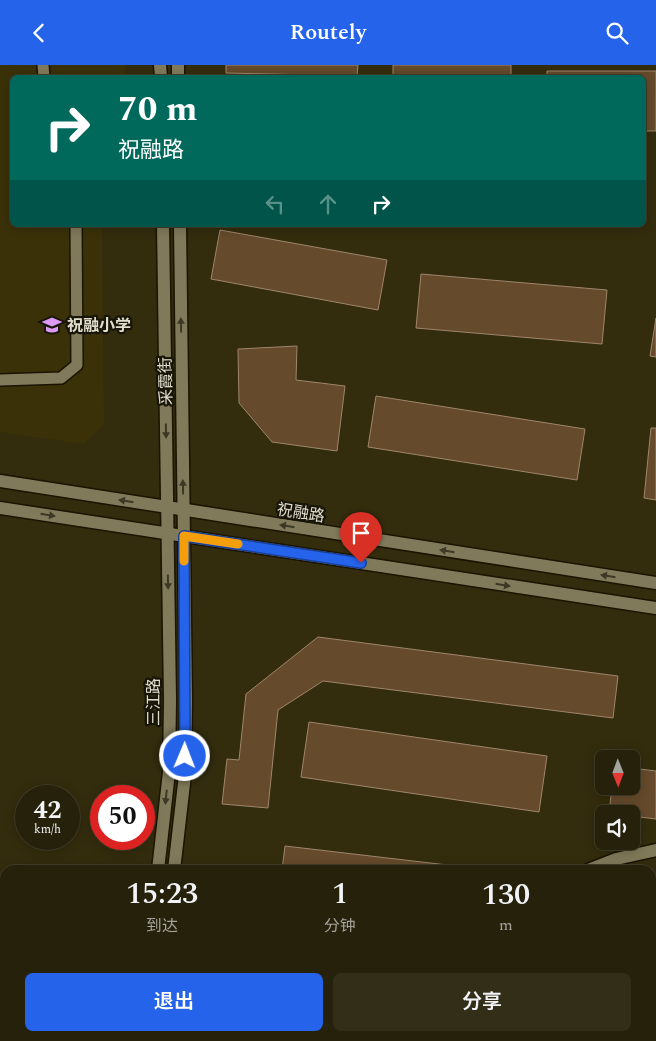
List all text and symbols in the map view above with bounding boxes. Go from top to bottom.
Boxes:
text: Routely [290,16,366,49]
icon: back [25,19,53,47]
icon: search [603,19,631,47]
text: 70 m [118,83,198,136]
icon: right [35,95,100,160]
text: 祝融路 [118,134,184,167]
icon: left [261,190,289,218]
icon: ahead [314,190,342,218]
icon: right [367,190,395,218]
school or university icon: 祝融小学 [41,314,63,336]
place label: 祝融小学 [67,314,131,338]
one-way arrow [177,316,185,332]
street label: 采霞街 [154,357,178,405]
one-way arrow [162,423,170,439]
one-way arrow [179,479,187,495]
one-way arrow [118,496,134,504]
street label: 祝融路 [275,497,326,529]
one-way arrow [41,512,57,520]
pin [340,512,382,563]
icon: arrive [347,519,375,547]
one-way arrow [278,522,294,530]
one-way arrow [439,547,455,555]
one-way arrow [599,572,615,580]
one-way arrow [164,575,172,591]
one-way arrow [495,581,511,589]
street label: 三江路 [142,678,166,726]
position arrow [158,729,210,781]
north arrow [595,750,640,795]
map controls [595,750,640,850]
speed limit sign: 50 [90,785,155,850]
one-way arrow [162,789,170,805]
text: 42 [33,792,62,830]
button: sound [595,805,640,850]
text: km/h [34,820,61,839]
text: 15:23 [126,871,198,917]
text: 1 [332,871,348,917]
text: 130 [482,872,530,918]
text: m [499,913,513,937]
text: 到达 [146,914,178,938]
text: 分钟 [324,914,356,938]
button: 退出 [25,973,323,1031]
button: 分享 [333,973,631,1031]

